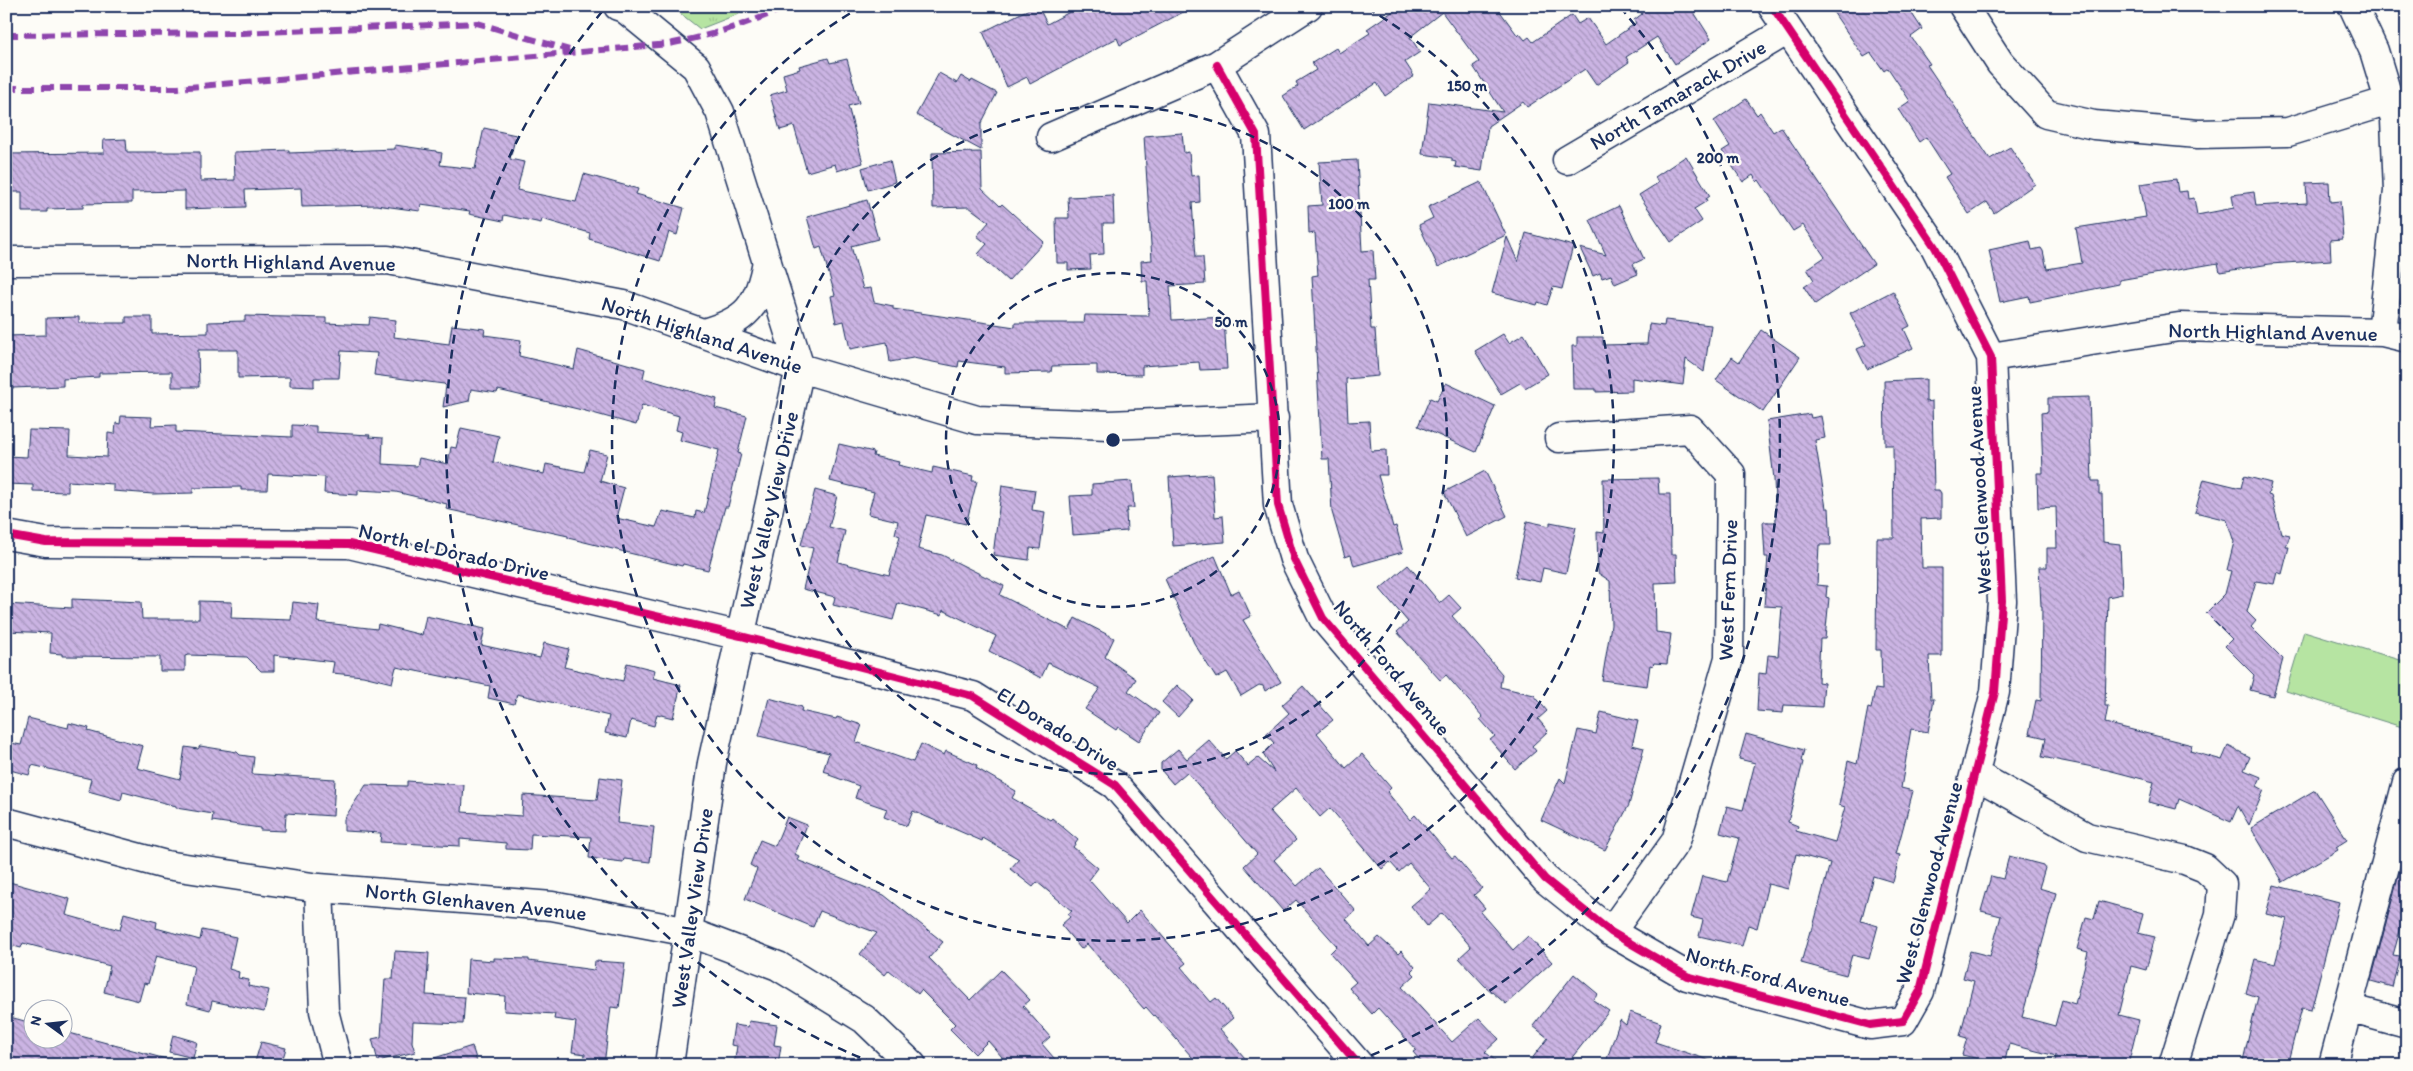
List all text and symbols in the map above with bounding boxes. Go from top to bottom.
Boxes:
street label: North Tamarack Drive [1585,34,1770,155]
text: 150 m [1447,77,1487,95]
text: 200 m [1697,149,1740,167]
text: 100 m [1328,195,1370,213]
street label: North Highland Avenue [186,247,396,276]
street label: North Highland Avenue [599,290,806,379]
text: 50 m [1214,313,1248,331]
street label: North Highland Avenue [2168,317,2378,346]
street label: West Glenwood Avenue [1961,385,1996,595]
street label: West Valley View Drive [734,409,803,611]
centre of rings [1104,431,1122,449]
street label: North el Dorado Drive [356,517,552,586]
street label: West Fern Drive [1713,519,1742,661]
street label: North Ford Avenue [1328,595,1456,741]
street label: El Dorado Drive [993,681,1124,776]
street label: West Glenwood Avenue [1889,779,1968,987]
street label: West Valley View Drive [665,806,718,1010]
street label: North Glenhaven Avenue [364,877,588,926]
street label: North Ford Avenue [1683,941,1853,1012]
north arrow [22,998,72,1048]
text: N [26,1014,45,1028]

